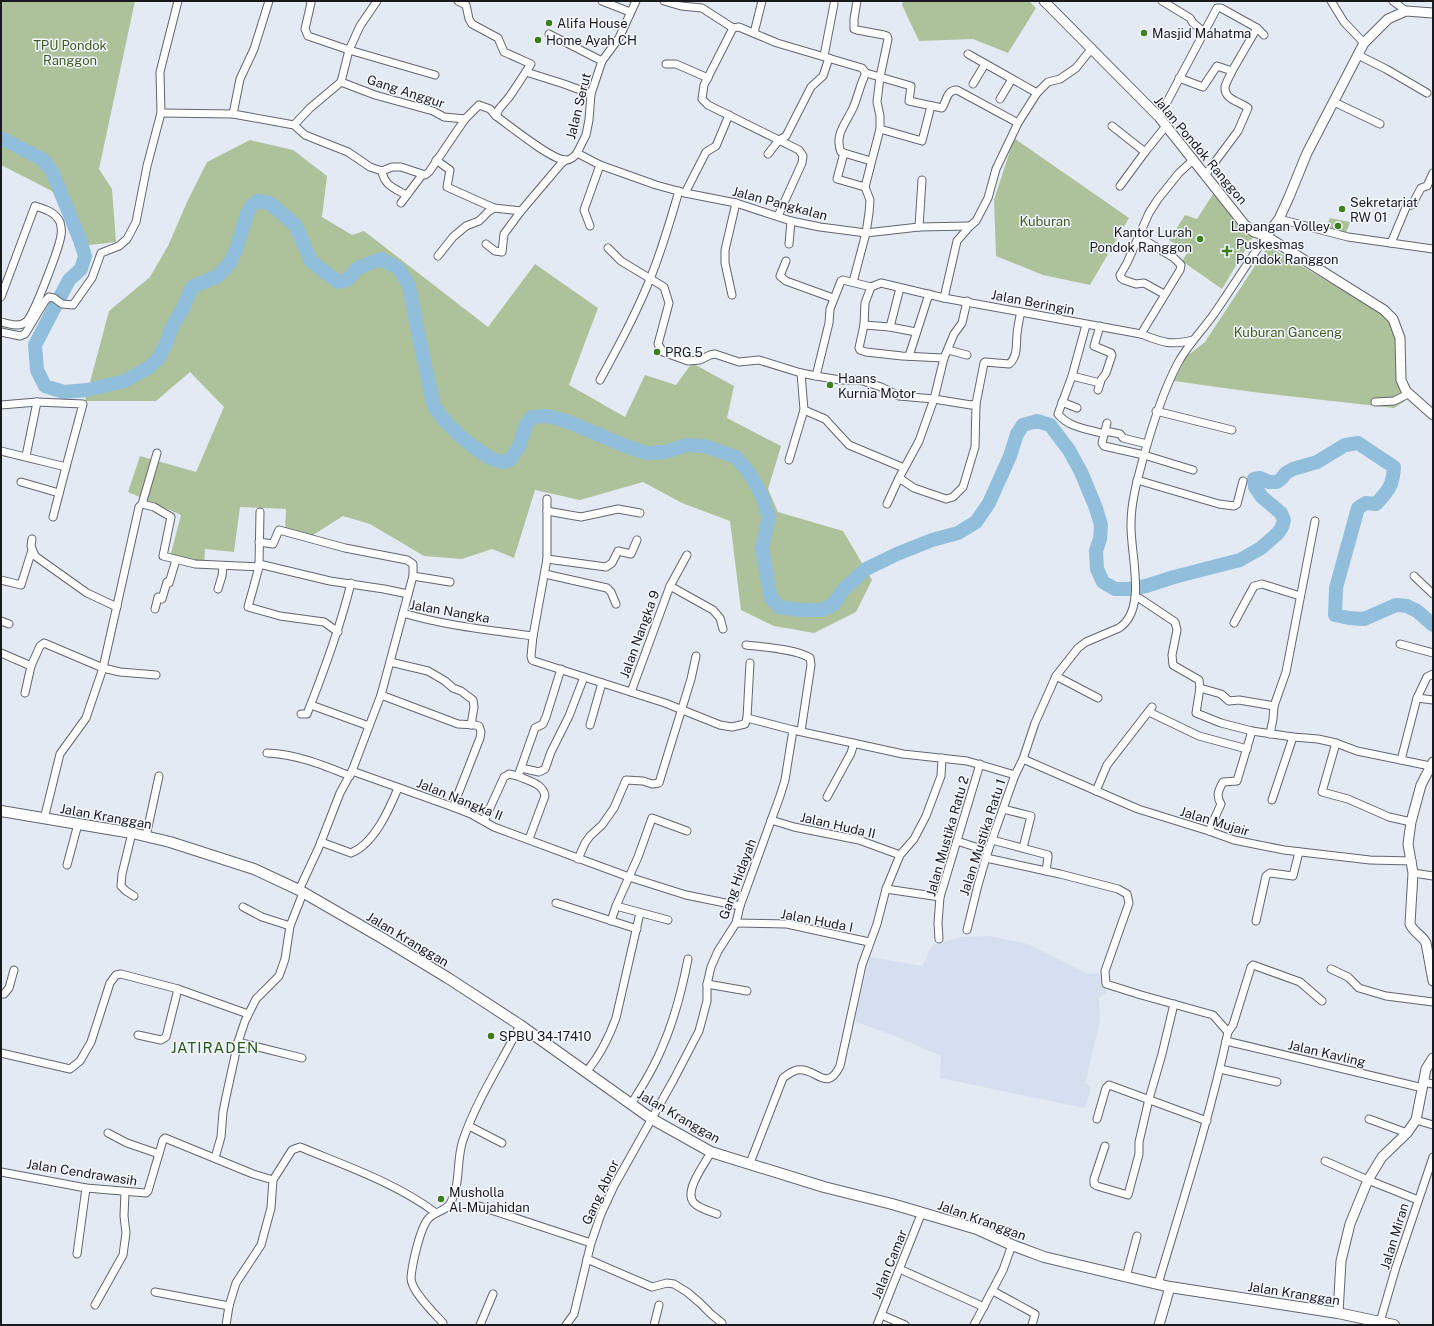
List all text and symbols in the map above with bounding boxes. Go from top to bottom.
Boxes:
place label: Alifa House [557,16,628,31]
marker: Alifa House [544,18,554,28]
place label: Masjid Mahatma [1152,26,1251,41]
marker: Masjid Mahatma [1139,28,1149,38]
place label: Home Ayah CH [546,33,637,48]
marker: Home Ayah CH [533,35,543,45]
park label: TPU Pondok Ranggon [33,38,107,68]
street label: Jalan Serut [563,71,594,141]
street label: Gang Anggur [365,72,447,111]
street label: Jalan Pondok Ranggon [1151,93,1250,207]
street label: Jalan Pangkalan [731,184,829,223]
place label: Sekretariat RW 01 [1350,195,1418,225]
marker: Sekretariat RW 01 [1337,204,1347,214]
park label: Kuburan [1019,214,1071,229]
place label: Lapangan Volley [1231,219,1330,234]
marker: Lapangan Volley [1333,221,1343,231]
place label: Kantor Lurah Pondok Ranggon [1089,225,1192,255]
marker: Kantor Lurah Pondok Ranggon [1195,234,1205,244]
place label: Puskesmas Pondok Ranggon [1236,237,1339,267]
marker: Puskesmas Pondok Ranggon [1221,245,1233,257]
street label: Jalan Beringin [990,287,1076,318]
park label: Kuburan Ganceng [1234,325,1342,340]
place label: PRG 5 [665,345,703,360]
marker: PRG 5 [652,347,662,357]
place label: Haans Kurnia Motor [838,371,916,401]
marker: Haans Kurnia Motor [825,380,835,390]
street label: Jalan Nangka 9 [617,588,662,680]
street label: Jalan Nangka [409,597,491,626]
street label: Jalan Mustika Ratu 2 [923,774,972,898]
street label: Jalan Nangka II [415,775,505,824]
street label: Jalan Mustika Ratu 1 [957,777,1008,897]
street label: Jalan Kranggan [59,801,153,832]
street label: Jalan Mujair [1178,804,1251,839]
street label: Jalan Huda II [799,810,877,841]
street label: Gang Hidayah [716,837,759,922]
street label: Jalan Huda I [780,906,854,935]
street label: Jalan Kranggan [364,909,451,970]
place label: SPBU 34-17410 [499,1029,591,1044]
marker: SPBU 34-17410 [486,1031,496,1041]
street label: Jalan Kavling [1287,1037,1367,1070]
district label: JATIRADEN [171,1039,259,1056]
street label: Jalan Kranggan [635,1087,723,1146]
street label: Jalan Cendrawasih [25,1156,138,1189]
street label: Gang Abror [579,1157,622,1227]
place label: Musholla Al-Mujahidan [449,1185,530,1215]
marker: Musholla Al-Mujahidan [436,1194,446,1204]
street label: Jalan Kranggan [936,1198,1028,1243]
street label: Jalan Miran [1377,1201,1412,1271]
street label: Jalan Camar [869,1227,910,1301]
street label: Jalan Kranggan [1247,1279,1341,1308]

